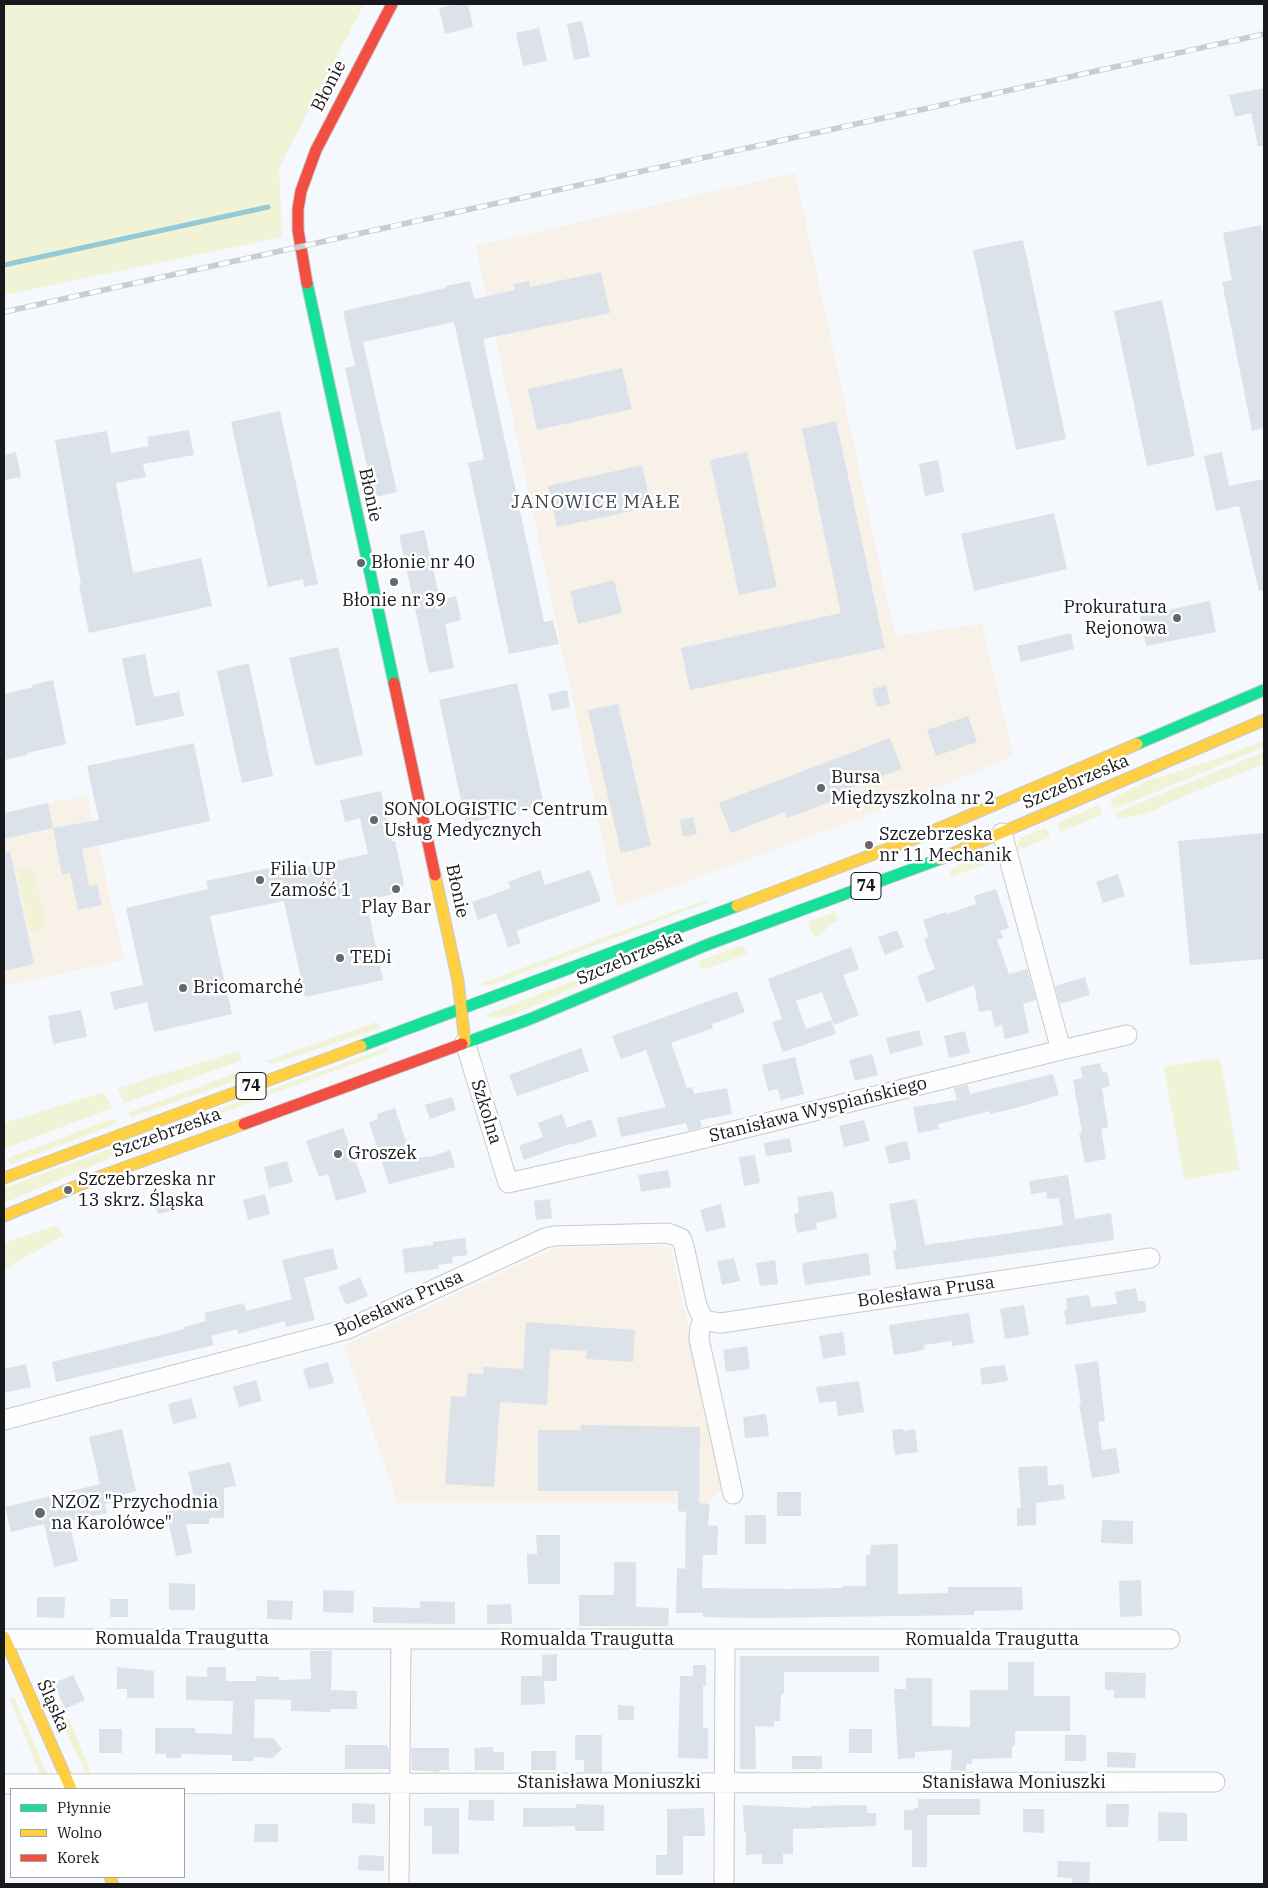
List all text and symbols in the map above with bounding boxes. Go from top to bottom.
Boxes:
street label: Błonie [307,57,351,115]
street label: Błonie [354,466,386,524]
district label: JANOWICE MAŁE [510,492,682,514]
place label: Błonie nr 40 [371,552,475,574]
marker: Błonie nr 40 [355,557,367,569]
marker: Błonie nr 39 [388,576,400,588]
place label: Błonie nr 39 [342,590,446,612]
place label: Prokuratura Rejonowa [1063,597,1167,640]
marker: Prokuratura Rejonowa [1171,612,1183,624]
street label: Szczebrzeska [1019,750,1133,814]
place label: Bursa Międzyszkolna nr 2 [831,767,995,810]
marker: Bursa Międzyszkolna nr 2 [815,782,827,794]
place label: SONOLOGISTIC - Centrum Usług Medycznych [384,799,608,842]
marker: SONOLOGISTIC - Centrum Usług Medycznych [368,814,380,826]
place label: Szczebrzeska nr 11 Mechanik [879,824,1012,866]
marker: Szczebrzeska nr 11 Mechanik [863,839,875,851]
place label: Filia UP Zamość 1 [270,859,352,902]
street label: Błonie [441,862,473,920]
road number: 74 [851,872,881,899]
marker: Filia UP Zamość 1 [254,874,266,886]
marker: Play Bar [390,883,402,895]
place label: Play Bar [361,897,431,919]
street label: Szczebrzeska [573,926,687,990]
place label: TEDi [350,947,392,969]
marker: TEDi [334,952,346,964]
place label: Bricomarché [193,977,303,999]
marker: Bricomarché [177,982,189,994]
road number: 74 [236,1072,266,1100]
street label: Stanisława Wyspiańskiego [707,1072,929,1148]
street label: Szkolna [466,1077,506,1147]
street label: Szczebrzeska [110,1103,224,1163]
place label: Groszek [348,1143,417,1165]
marker: Groszek [332,1148,344,1160]
place label: Szczebrzeska nr 13 skrz. Śląska [78,1169,215,1212]
marker: Szczebrzeska nr 13 skrz. Śląska [62,1184,74,1196]
street label: Bolesława Prusa [331,1266,467,1342]
street label: Bolesława Prusa [856,1272,996,1312]
place label: NZOZ "Przychodnia na Karolówce" [51,1492,218,1535]
marker: NZOZ "Przychodnia na Karolówce" [33,1506,47,1520]
street label: Romualda Traugutta [95,1628,269,1650]
street label: Romualda Traugutta [500,1629,674,1651]
street label: Romualda Traugutta [905,1629,1079,1651]
street label: Śląska [32,1677,74,1735]
street label: Stanisława Moniuszki [517,1772,701,1794]
street label: Stanisława Moniuszki [922,1772,1106,1794]
legend [10,1788,185,1878]
text: Płynnie [57,1798,111,1817]
text: Wolno [57,1823,102,1842]
text: Korek [57,1848,99,1867]

